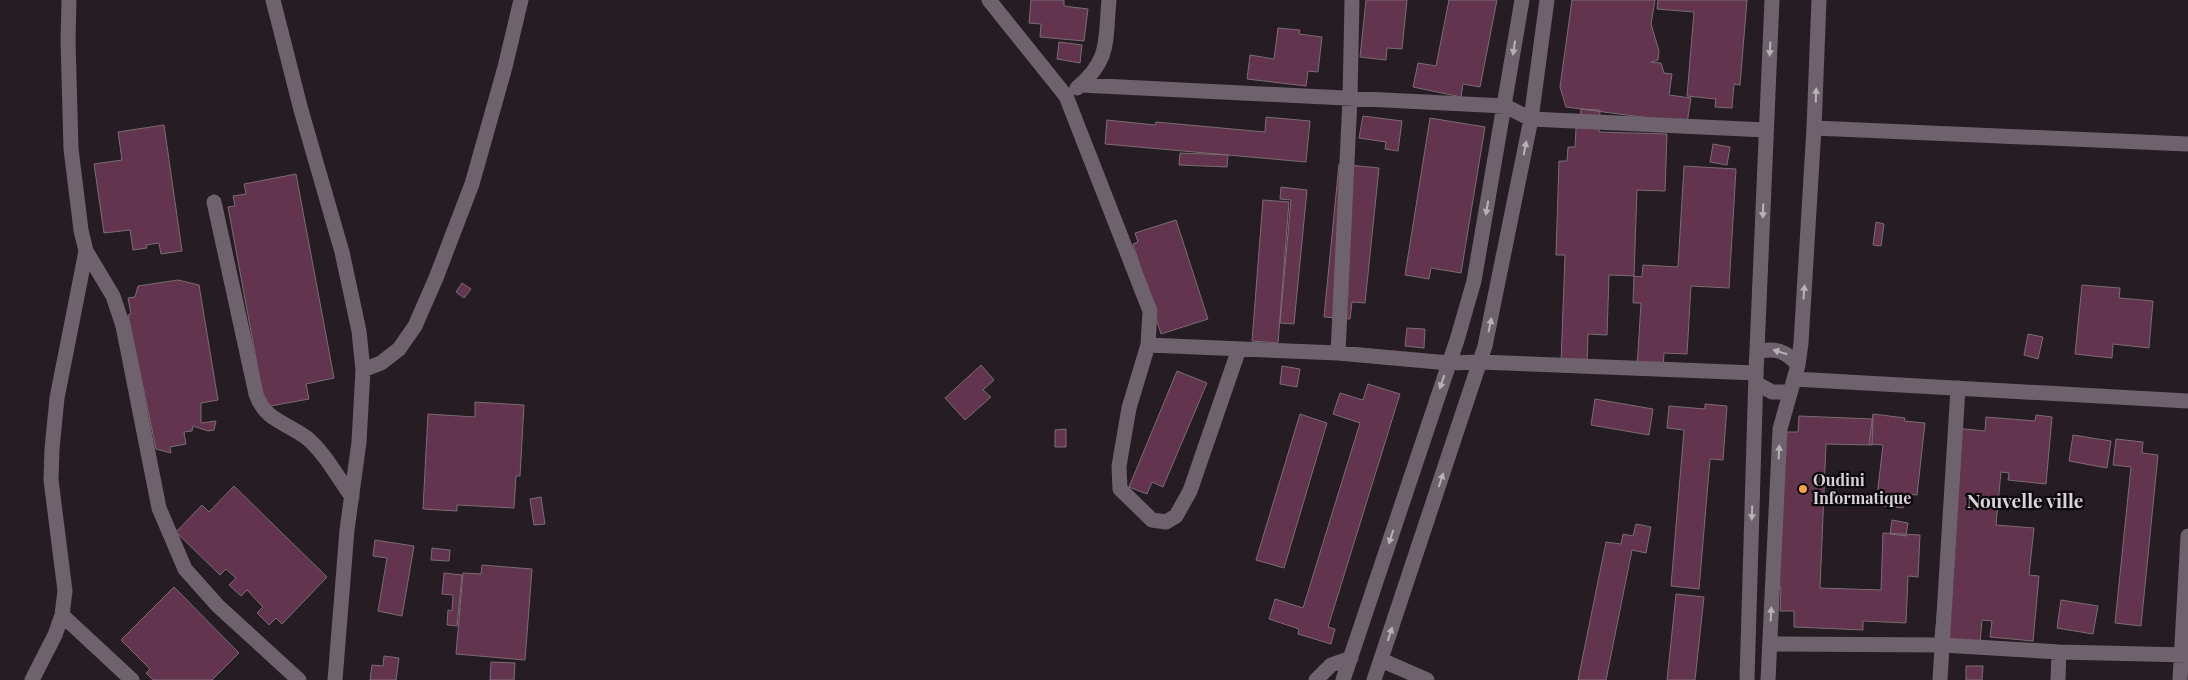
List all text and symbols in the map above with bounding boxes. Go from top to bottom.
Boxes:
one-way arrow [1510,40,1518,56]
one-way arrow [1766,41,1774,57]
one-way arrow [1812,86,1820,102]
one-way arrow [1521,141,1529,156]
one-way arrow [1483,201,1491,217]
one-way arrow [1759,203,1767,219]
one-way arrow [1801,284,1809,300]
one-way arrow [1486,317,1494,332]
one-way arrow [1772,347,1787,355]
one-way arrow [1438,375,1446,390]
one-way arrow [1776,443,1784,459]
place label: Oudini Informatique [1813,469,1911,508]
one-way arrow [1438,472,1445,487]
marker: Oudini Informatique [1797,483,1809,495]
district label: Nouvelle ville [1967,487,2083,513]
one-way arrow [1748,506,1756,522]
one-way arrow [1387,529,1394,544]
one-way arrow [1768,606,1776,622]
one-way arrow [1386,626,1394,641]

